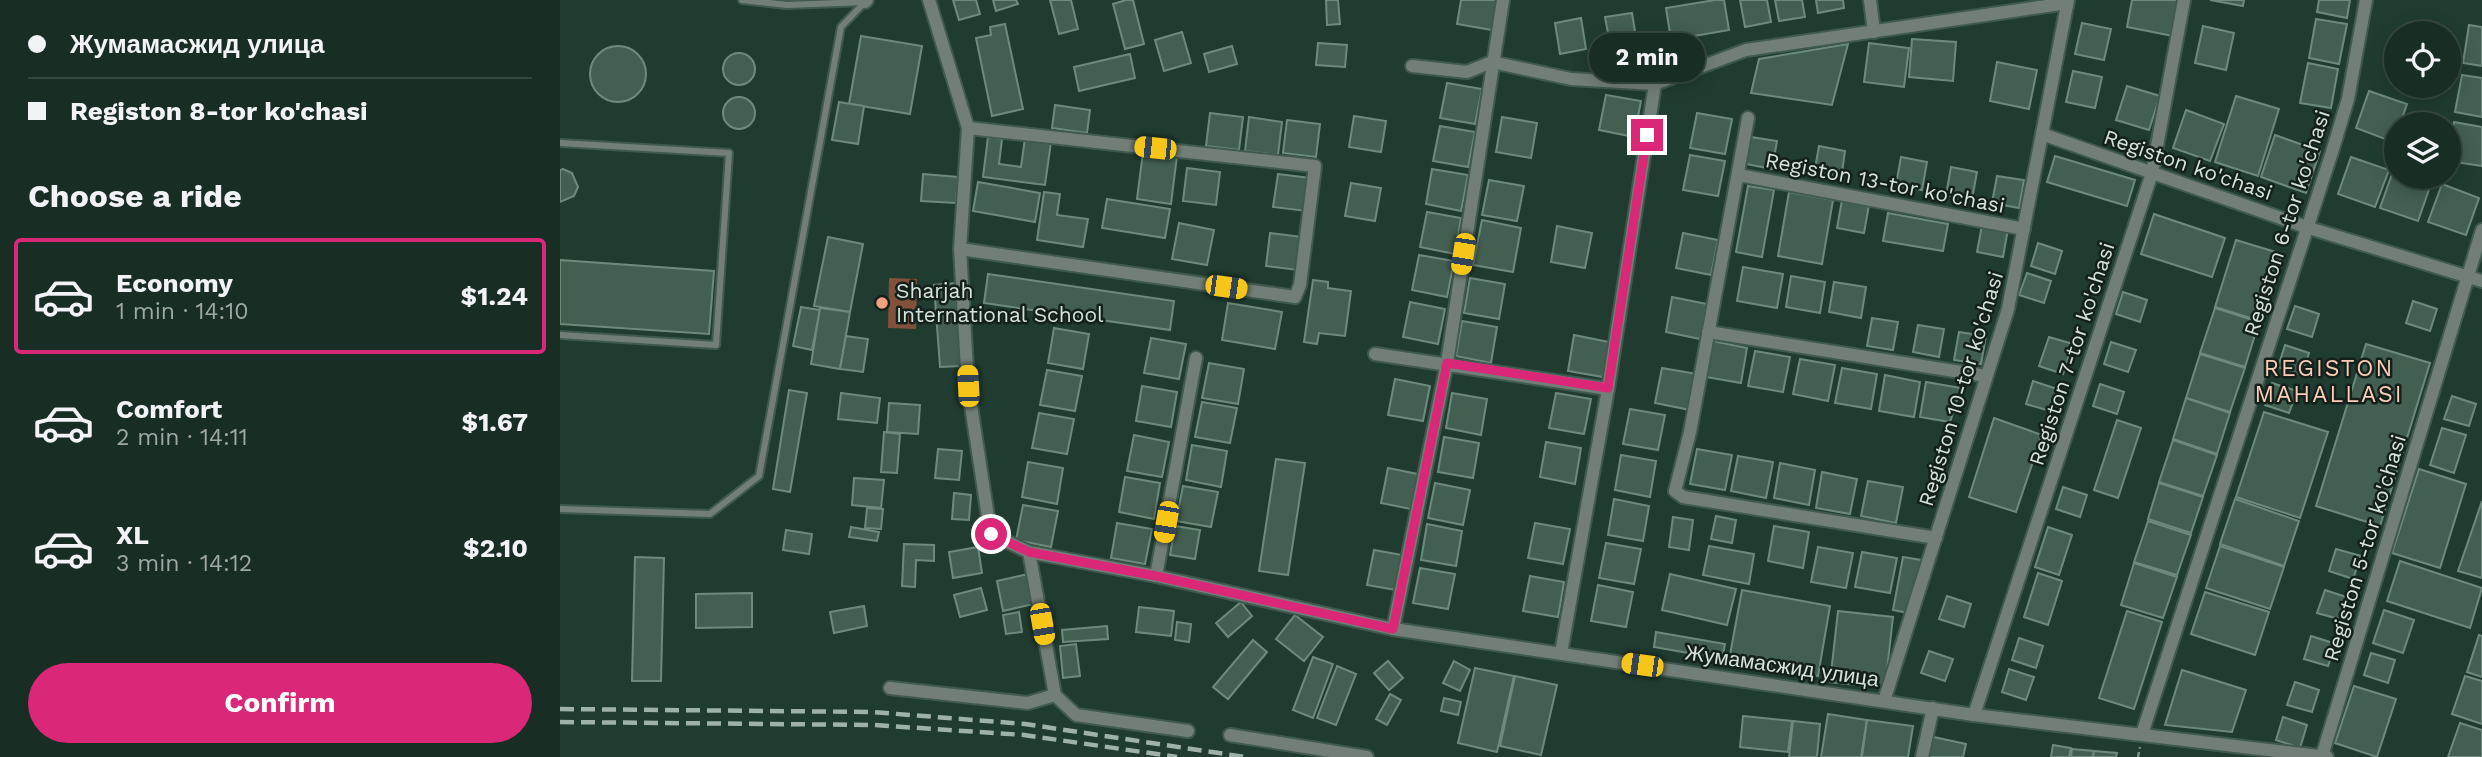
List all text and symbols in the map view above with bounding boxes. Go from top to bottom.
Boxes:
map controls [2384,21,2461,189]
button: locate [2384,21,2461,98]
text: Жумамасжид улица [70,29,325,59]
callout: 2 min [1589,33,1705,82]
text: 2 min [1616,44,1678,71]
text: Registon 8-tor ko'chasi [70,96,368,126]
street label: Registon 6-tor ko'chasi [2238,107,2335,339]
button: layers [2384,112,2461,189]
route end [1631,119,1663,151]
street label: Registon ko'chasi [2101,124,2276,205]
car [1134,135,1177,161]
street label: Registon 13-tor ko'chasi [1763,147,2007,218]
text: Choose a ride [28,177,242,215]
car [1450,232,1477,276]
street label: Registon 7-tor ko'chasi [2024,239,2119,469]
icon: car [32,265,95,328]
text: Economy [116,268,233,298]
street label: Registon 10-tor ko'chasi [1913,268,2008,509]
car [1204,274,1249,300]
place label: Sharjah International School [896,278,1104,327]
text: $1.24 [461,281,528,311]
marker: Sharjah International School [874,295,890,311]
text: 1 min · 14:10 [116,298,249,325]
district label: REGISTON MAHALLASI [2255,355,2403,408]
car [957,364,980,408]
icon: car [32,391,95,454]
text: Comfort [116,394,222,424]
text: $1.67 [461,407,528,437]
text: 2 min · 14:11 [116,424,248,451]
street label: Registon 5-tor ko'chasi [2318,432,2411,664]
car [1153,499,1180,545]
icon: car [32,517,95,580]
route start [975,518,1007,550]
text: XL [116,520,149,550]
text: $2.10 [463,533,528,563]
text: 3 min · 14:12 [116,550,252,577]
car [1029,601,1056,647]
street label: Жумамасжид улица [1684,640,1881,692]
car [1620,652,1665,678]
button: Confirm [28,663,532,743]

